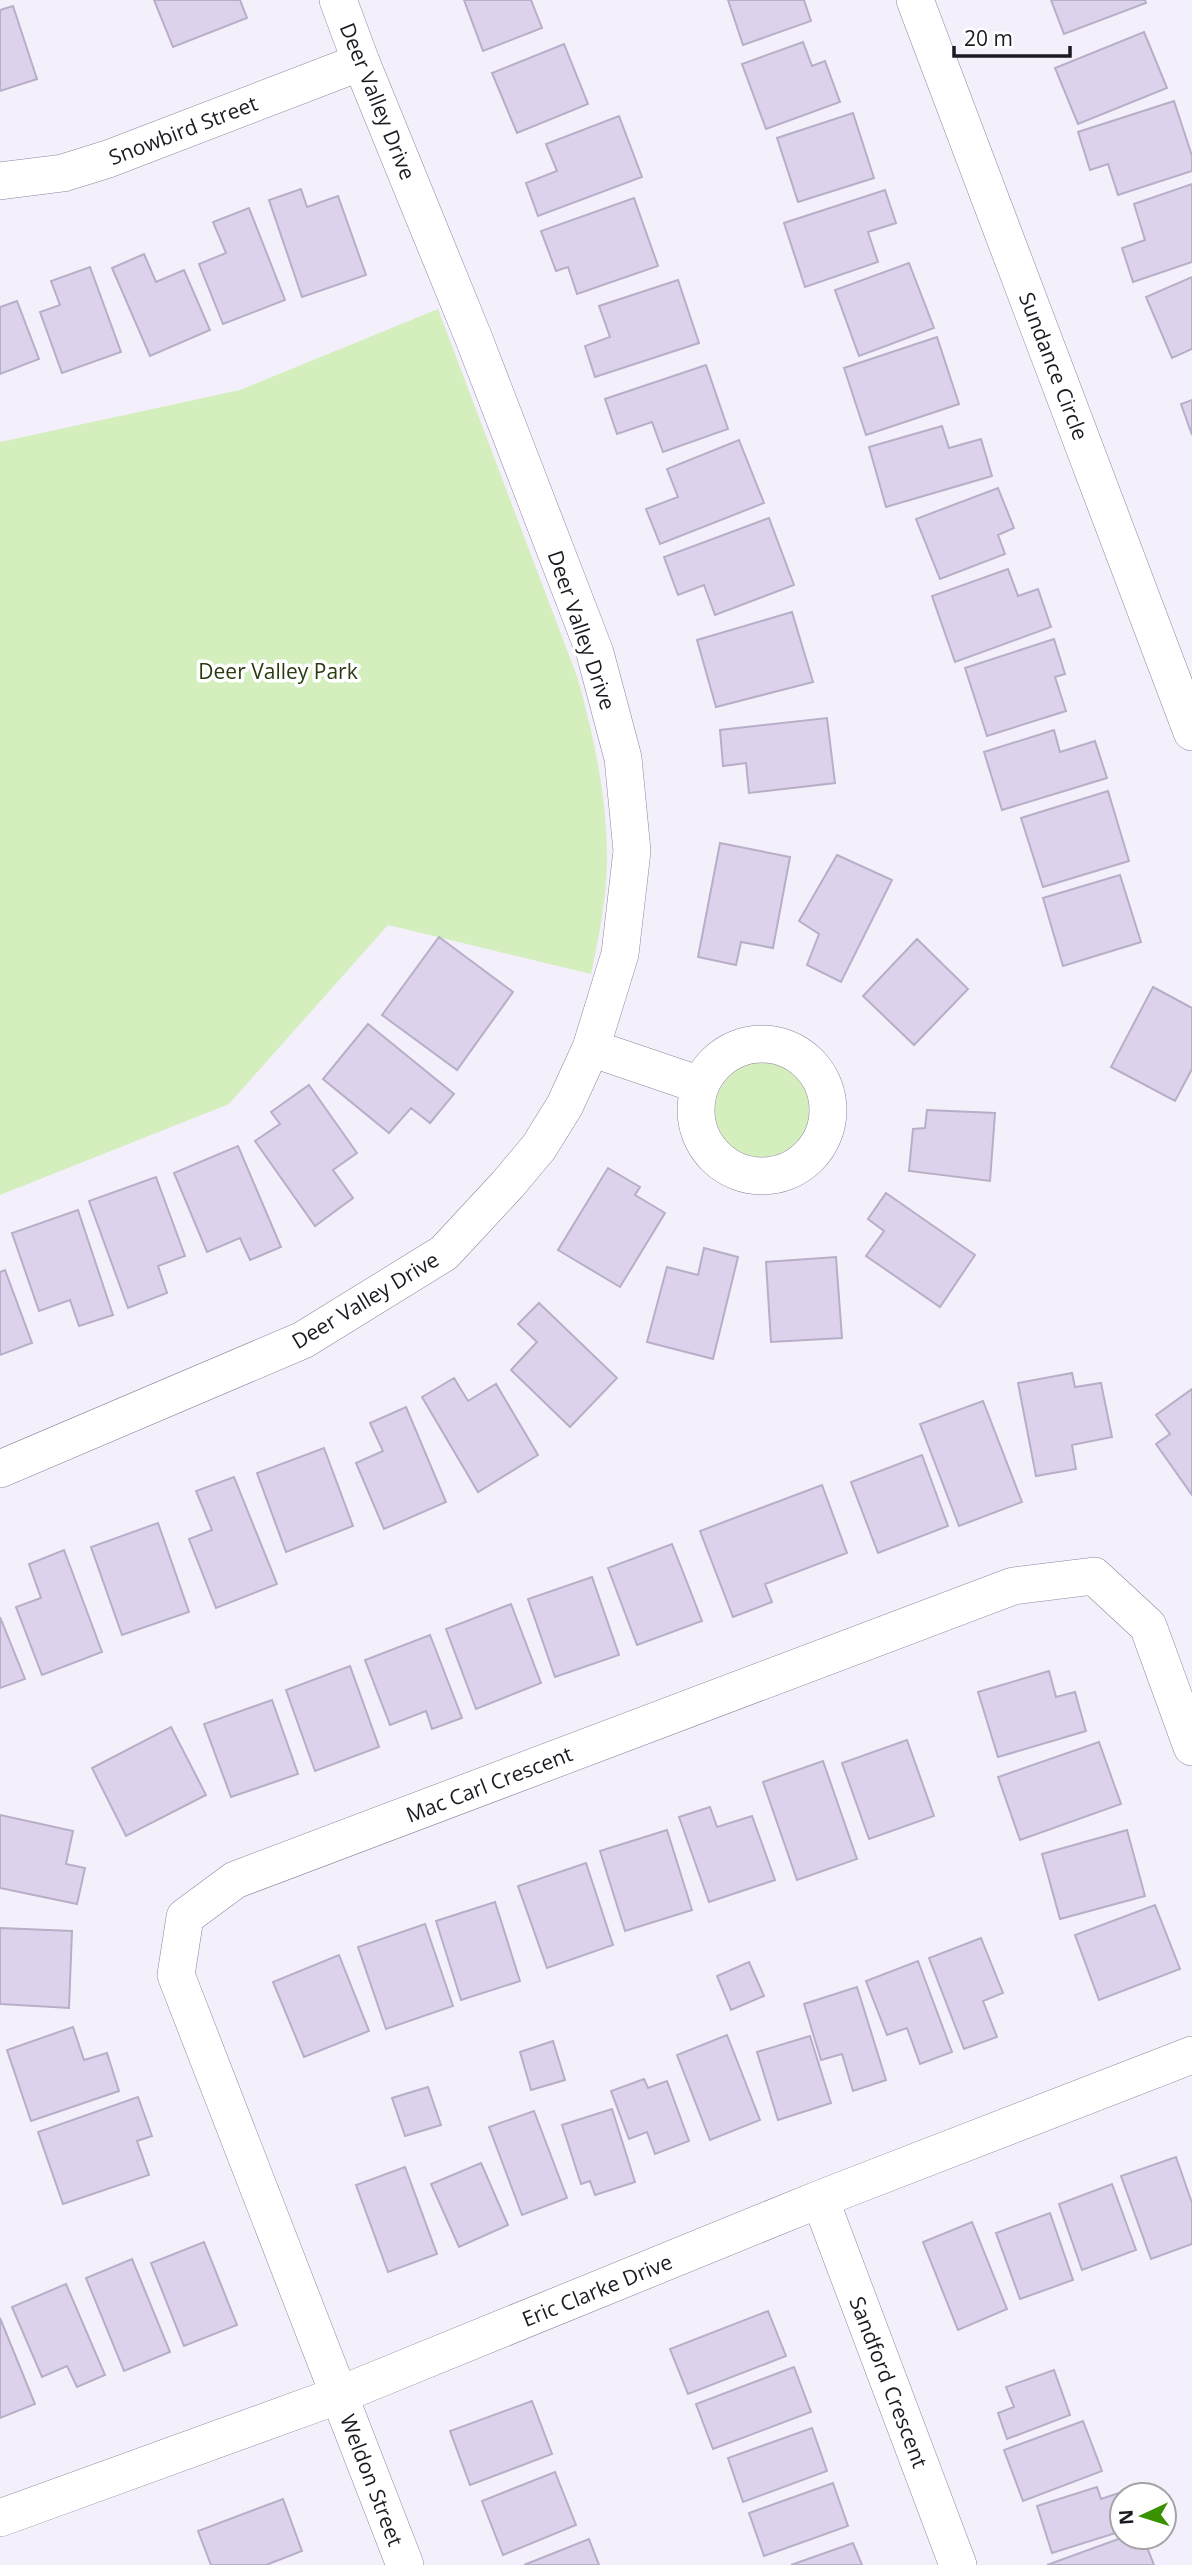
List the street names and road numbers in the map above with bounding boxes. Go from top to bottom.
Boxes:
street label: Deer Valley Drive [334,18,422,184]
street label: Snowbird Street [105,89,261,171]
street label: Sundance Circle [1013,288,1095,444]
street label: Deer Valley Drive [542,547,622,713]
street label: Deer Valley Drive [286,1245,444,1355]
street label: Mac Carl Crescent [402,1739,576,1829]
street label: Eric Clarke Drive [518,2247,676,2333]
street label: Sandford Crescent [843,2292,935,2472]
street label: Weldon Street [334,2410,410,2550]

